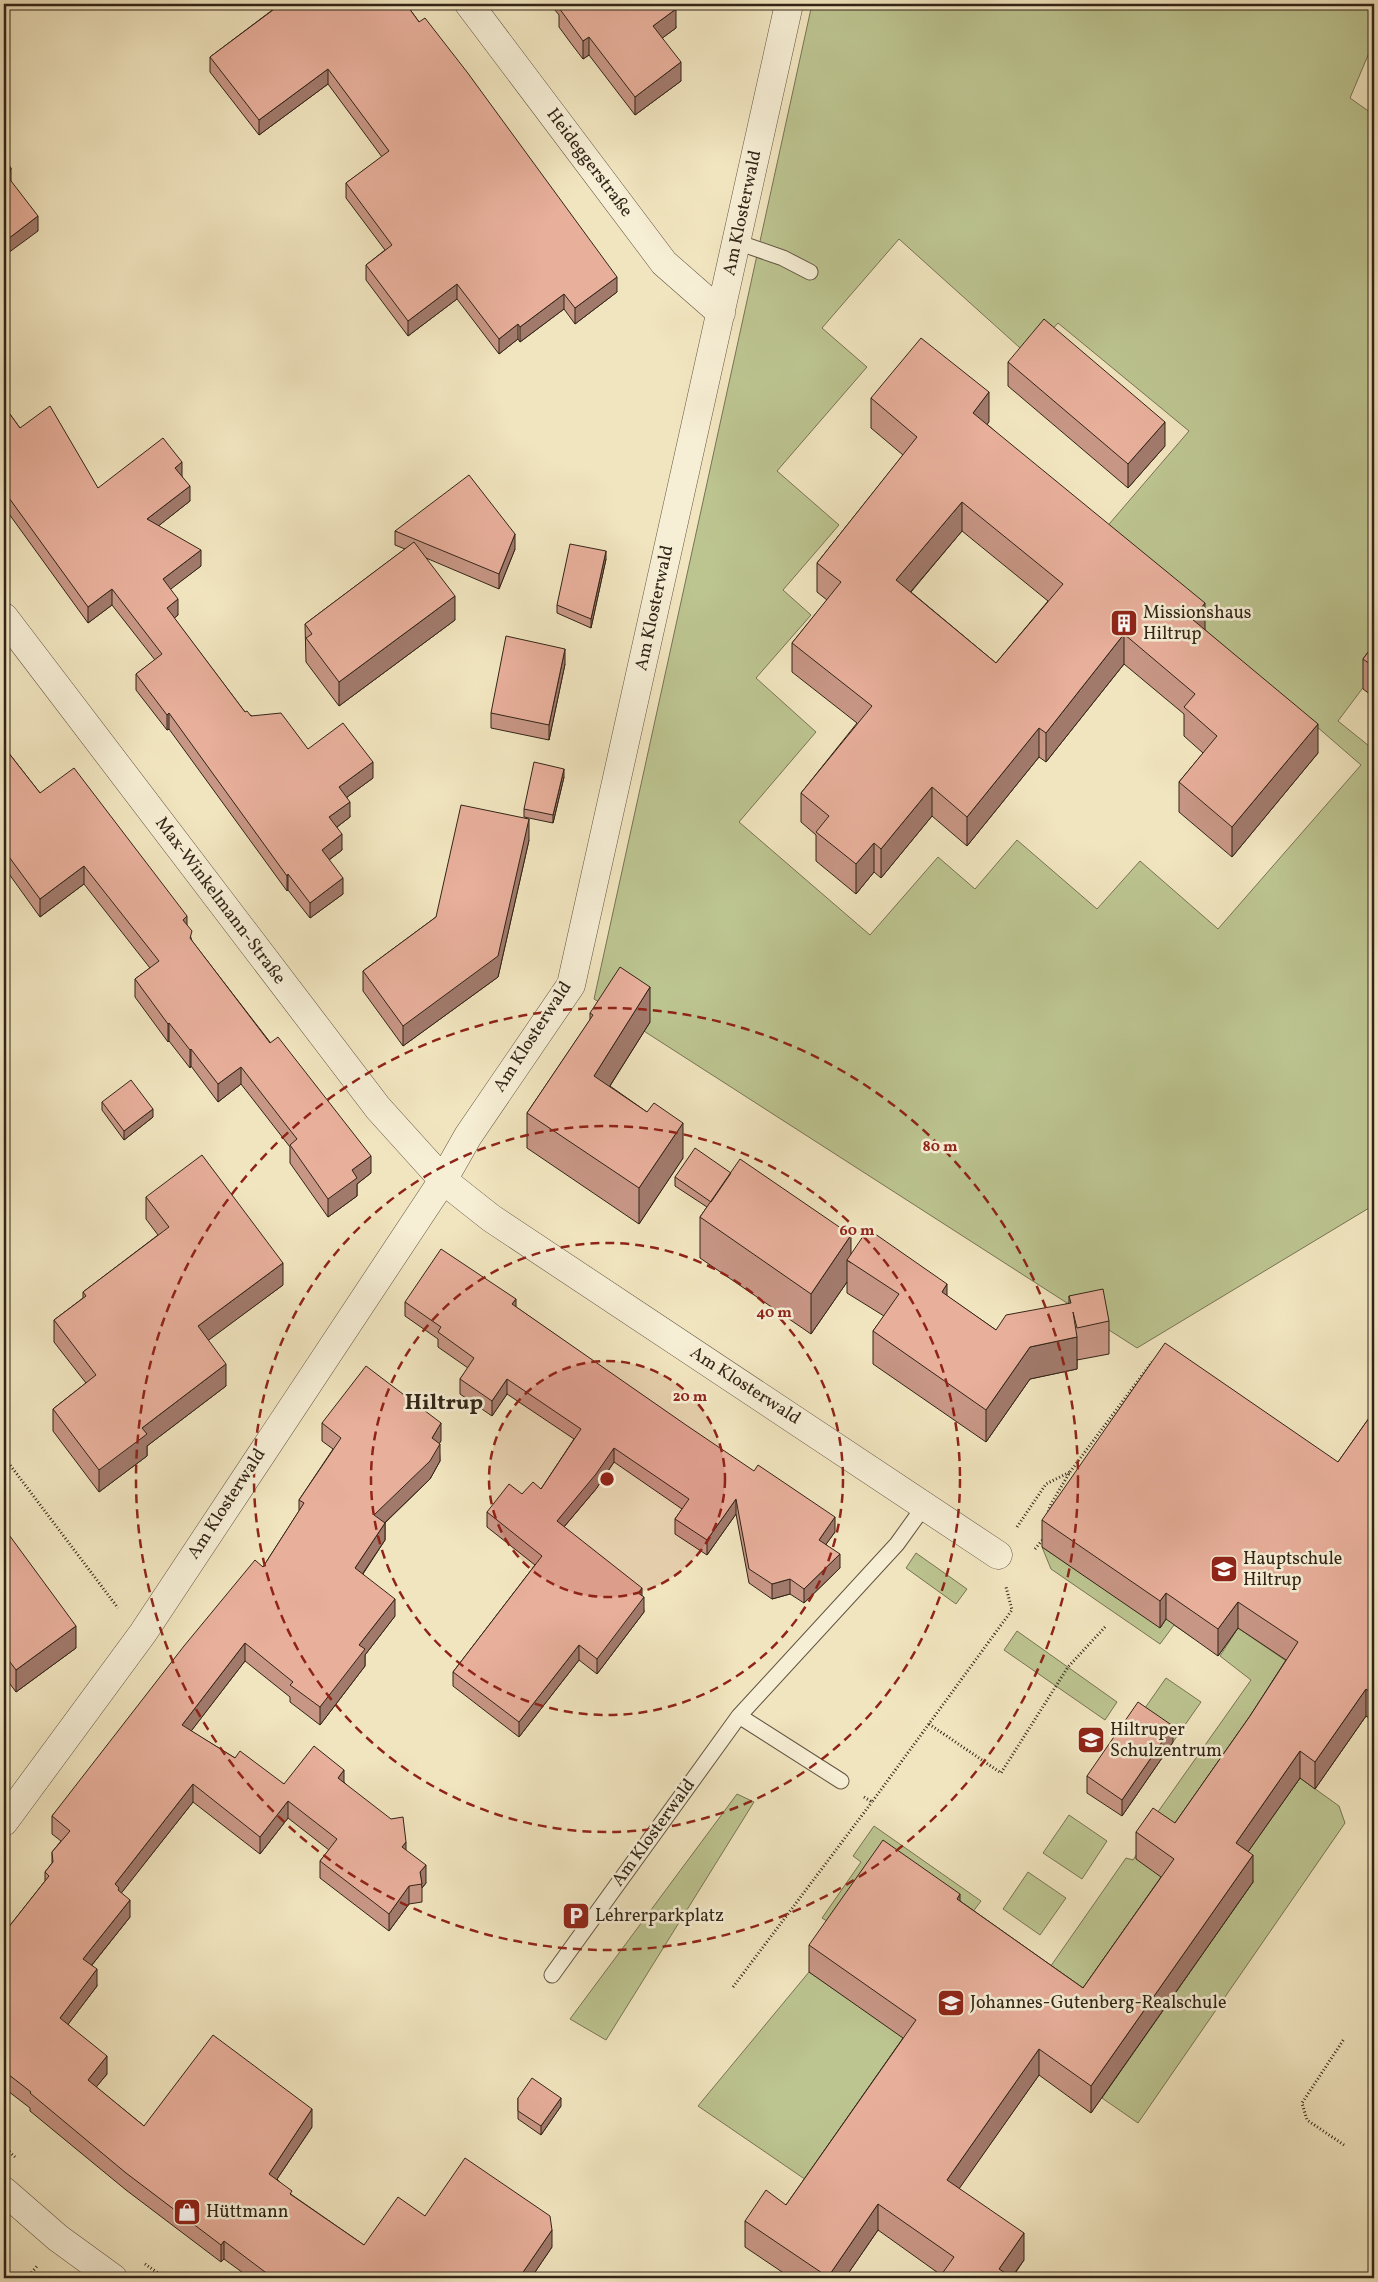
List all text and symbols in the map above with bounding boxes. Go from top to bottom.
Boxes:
street label: Heideggerstraße [540,103,638,223]
street label: Am Klosterwald [717,148,769,278]
street label: Am Klosterwald [629,543,681,673]
place label: Missionshaus Hiltrup [1143,601,1252,647]
building icon: Missionshaus Hiltrup [1109,608,1139,638]
street label: Max-Winkelmann-Straße [149,812,291,990]
street label: Am Klosterwald [488,977,578,1097]
text: 80 m [923,1137,958,1158]
text: 60 m [840,1221,875,1242]
text: 40 m [756,1303,792,1324]
street label: Am Klosterwald [685,1341,805,1431]
text: 20 m [673,1387,708,1408]
district label: Hiltrup [405,1388,483,1419]
street label: Am Klosterwald [182,1444,272,1564]
centre of rings [598,1470,616,1488]
place label: Hauptschule Hiltrup [1243,1547,1342,1593]
school or university icon: Hauptschule Hiltrup [1209,1554,1239,1584]
place label: Hiltruper Schulzentrum [1110,1718,1222,1764]
school or university icon: Hiltruper Schulzentrum [1076,1725,1106,1755]
street label: Am Klosterwald [606,1774,702,1892]
parking icon: Lehrerparkplatz [561,1901,591,1931]
place label: Lehrerparkplatz [595,1904,724,1929]
school or university icon: Johannes-Gutenberg-Realschule [936,1988,966,2018]
place label: Johannes-Gutenberg-Realschule [970,1991,1226,2016]
shop icon: Hüttmann [172,2197,202,2227]
place label: Hüttmann [206,2200,289,2225]

